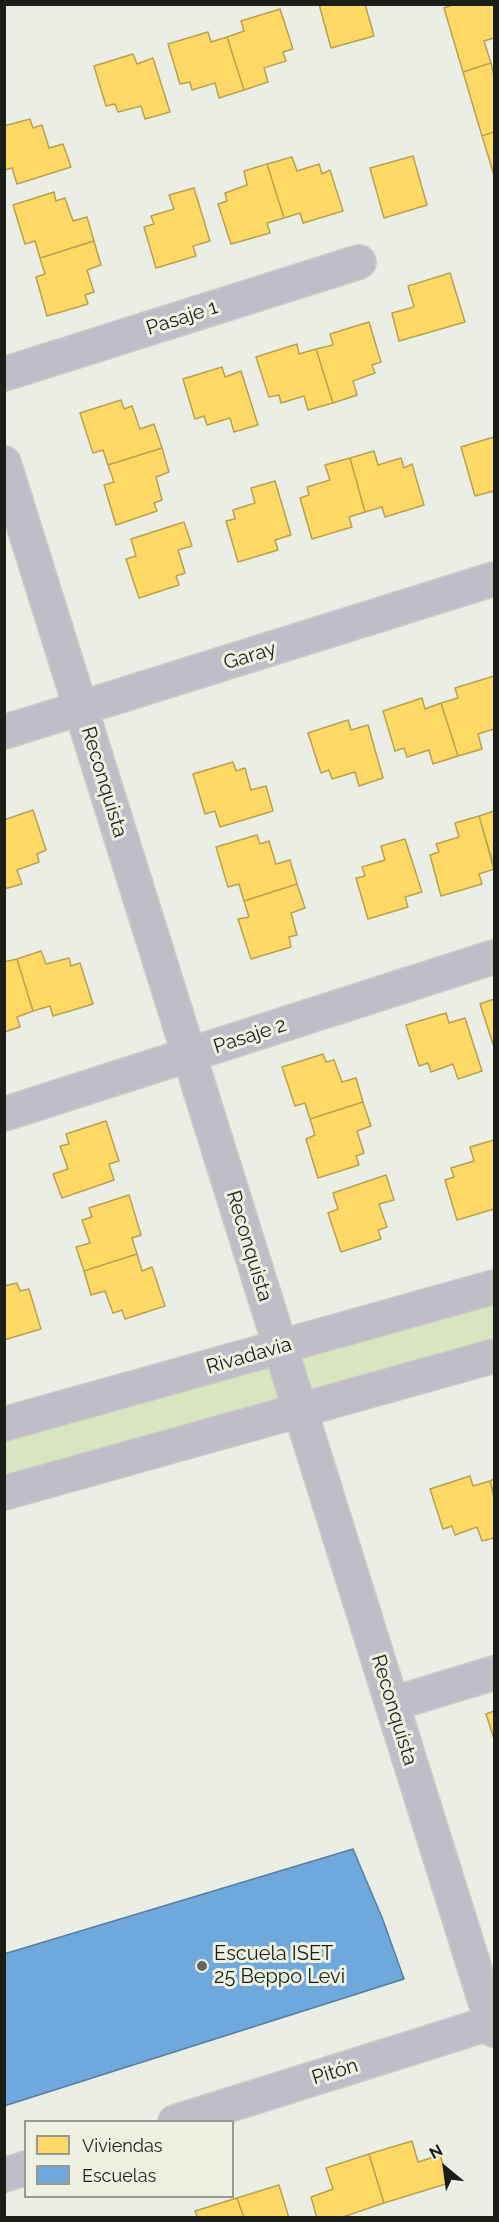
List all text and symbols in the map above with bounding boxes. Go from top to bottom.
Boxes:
street label: Pasaje 1 [143,295,221,341]
street label: Garay [221,637,279,675]
street label: Reconquista [76,724,132,840]
street label: Pasaje 2 [210,1013,290,1059]
street label: Reconquista [221,1188,277,1304]
street label: Rivadavia [204,1332,294,1380]
street label: Reconquista [366,1652,422,1768]
place label: Escuela ISET 25 Beppo Levi [214,1942,345,1989]
marker: Escuela ISET 25 Beppo Levi [195,1959,209,1973]
street label: Pitón [309,2054,361,2090]
legend [24,2120,234,2198]
text: Viviendas [82,2135,162,2156]
north arrow [415,2138,475,2198]
text: N [426,2141,446,2163]
text: Escuelas [82,2165,156,2186]

